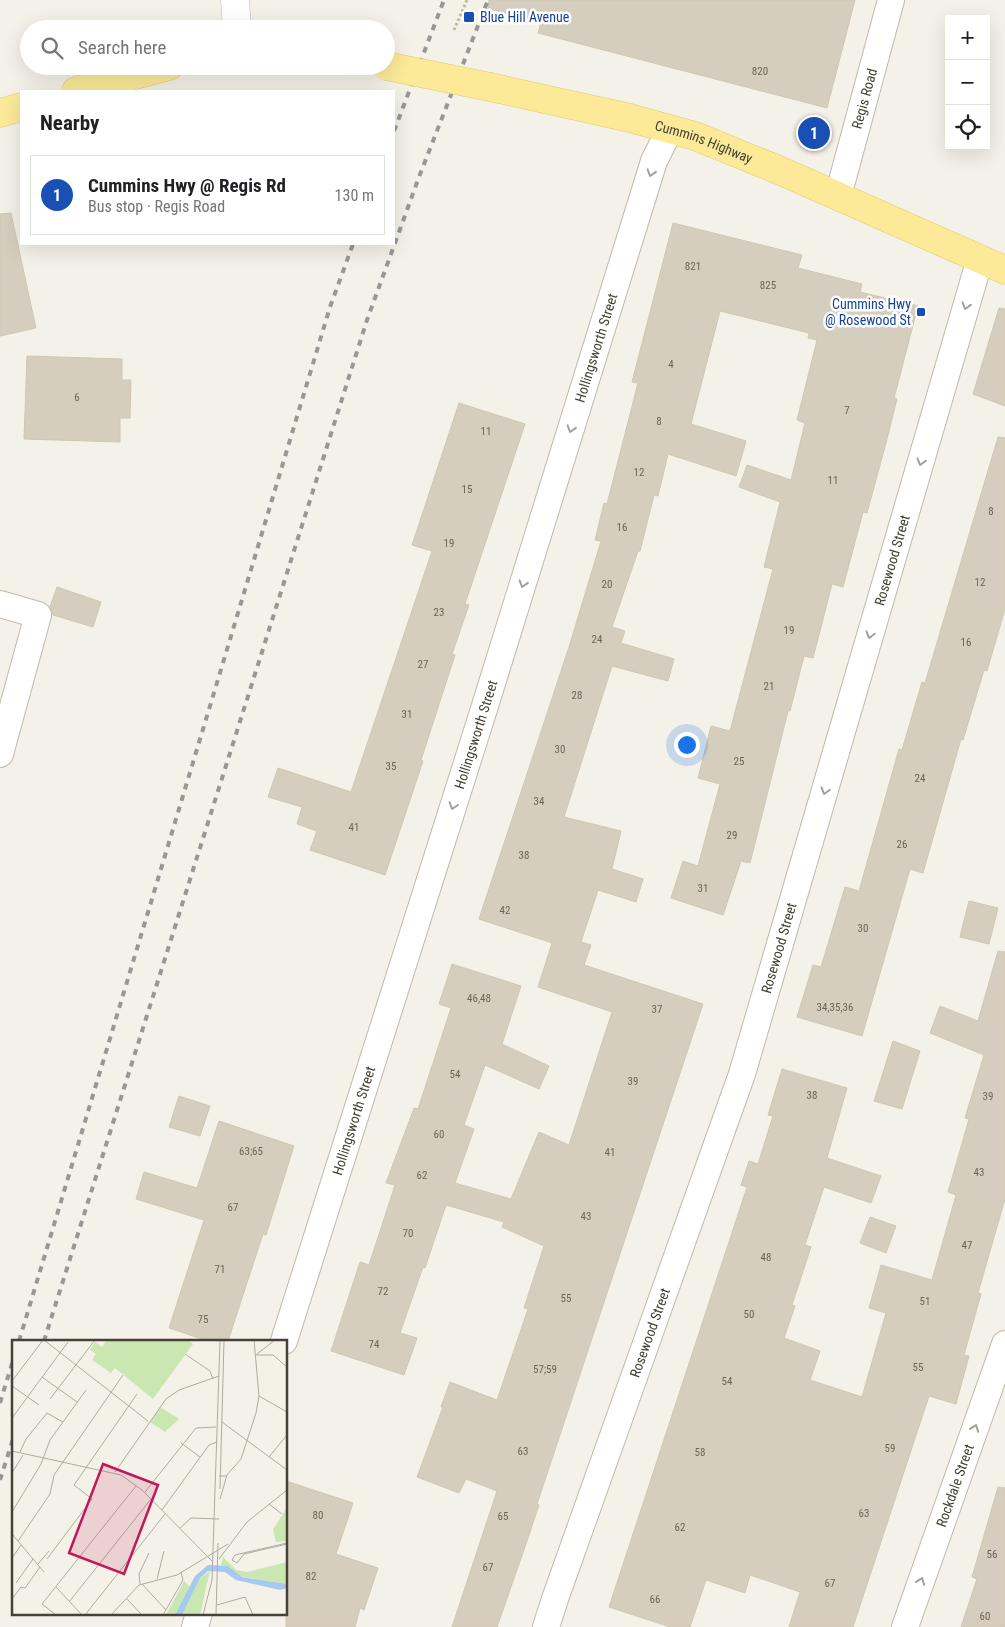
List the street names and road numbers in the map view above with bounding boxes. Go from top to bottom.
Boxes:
street label: Regis Road [849,67,880,130]
street label: Cummins Highway [653,117,755,167]
street label: Hollingsworth Street [572,291,620,404]
street label: Rosewood Street [871,513,913,607]
street label: Hollingsworth Street [451,678,500,791]
street label: Rosewood Street [758,901,800,995]
street label: Hollingsworth Street [329,1064,378,1177]
street label: Rosewood Street [627,1286,673,1380]
street label: Rockdale Street [933,1442,977,1529]

